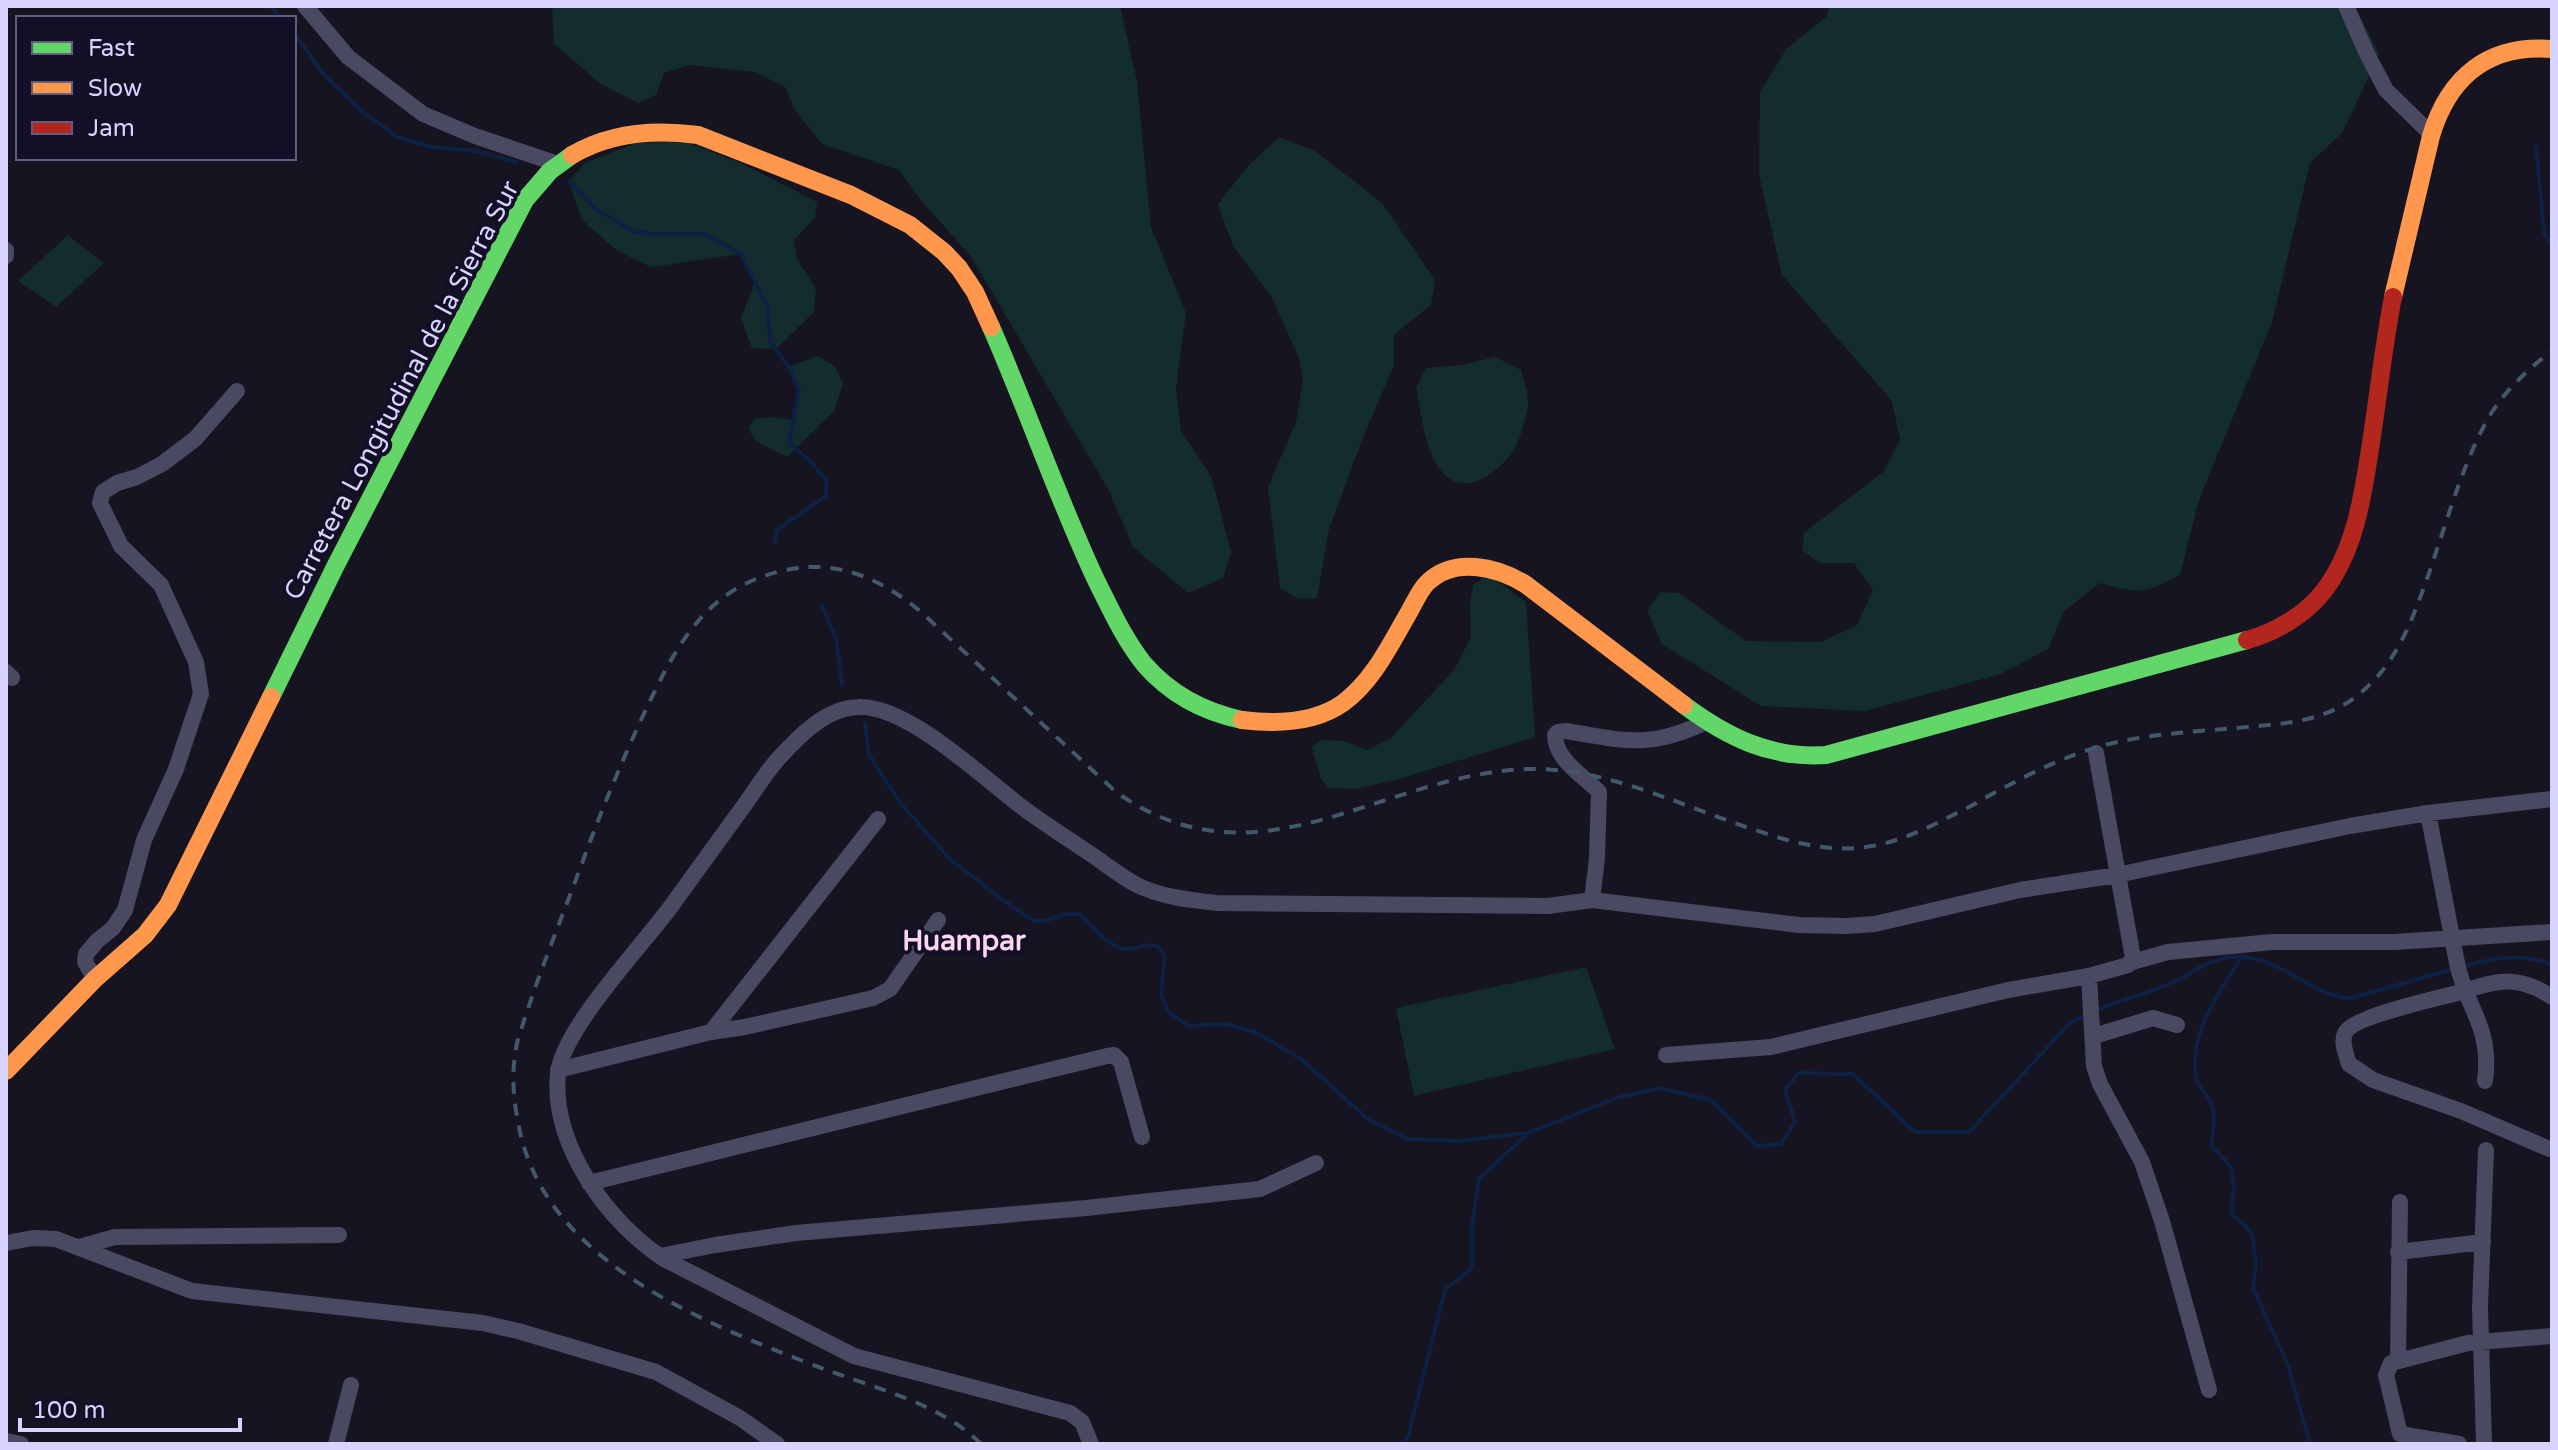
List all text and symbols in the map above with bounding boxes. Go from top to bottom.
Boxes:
legend [16,16,296,160]
text: Fast [88,34,135,63]
text: Slow [88,74,142,103]
text: Jam [88,114,135,143]
street label: Carretera Longitudinal de la Sierra Sur [277,175,525,605]
district label: Huampar [902,924,1027,958]
scale bar [20,1382,240,1432]
text: 100 m [32,1396,106,1425]

